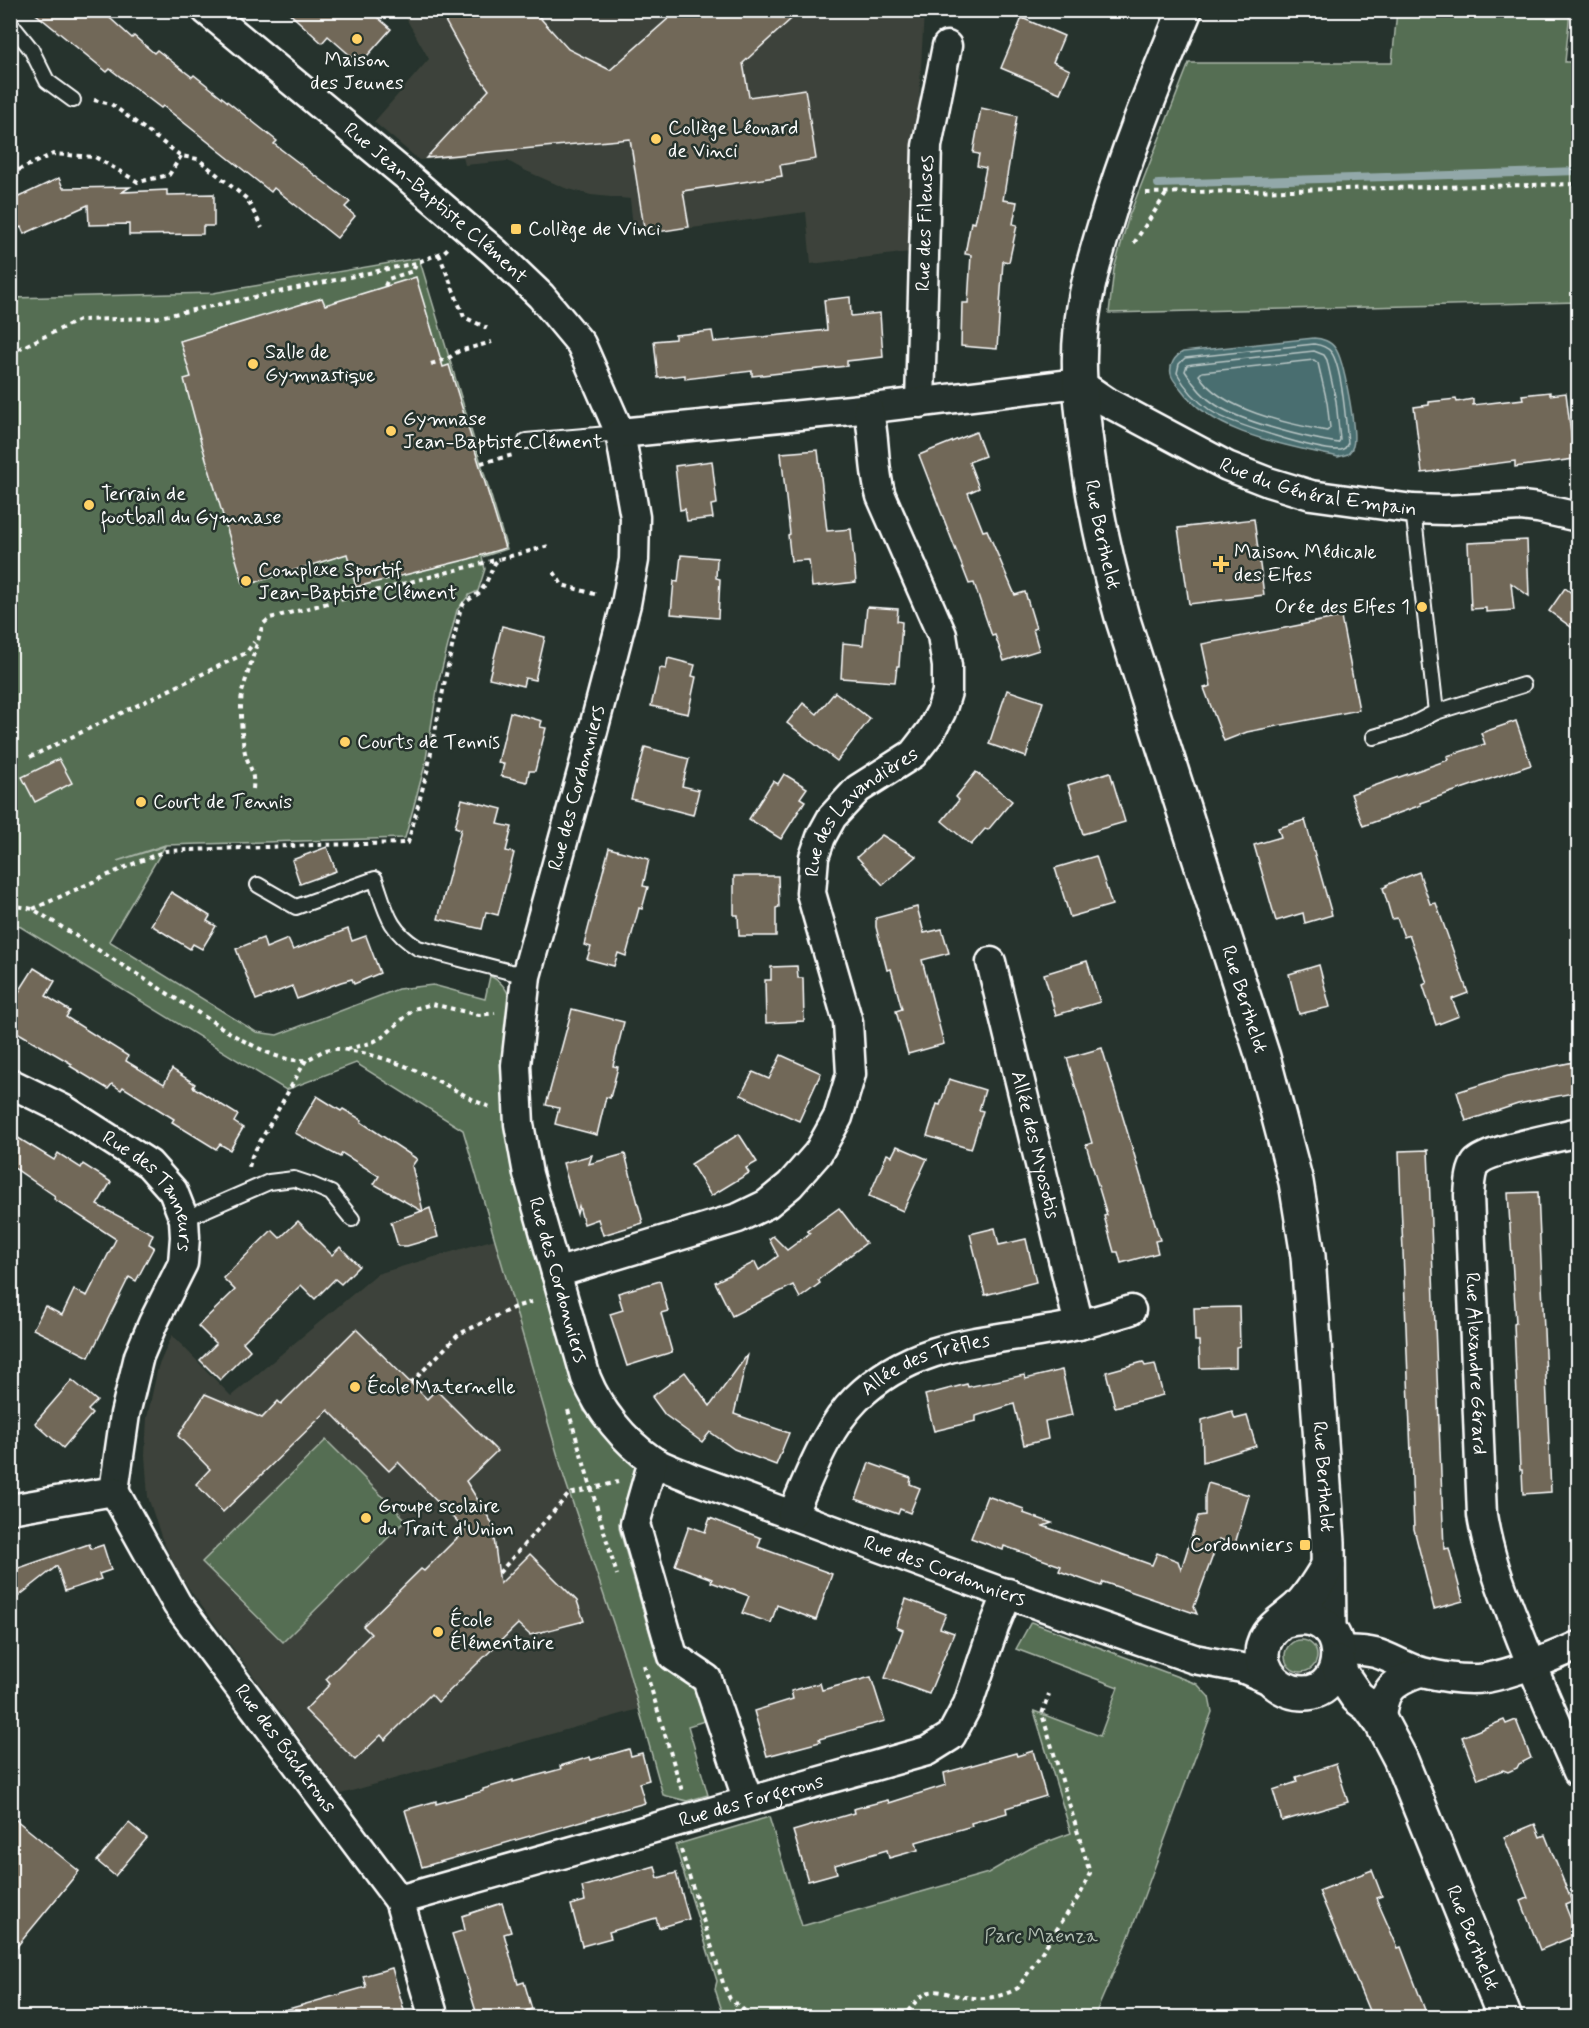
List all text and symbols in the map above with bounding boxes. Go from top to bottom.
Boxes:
marker: Maison des Jeunes [350,32,364,46]
place label: Maison des Jeunes [310,47,404,97]
place label: Collège Léonard de Vinci [668,115,798,165]
street label: Rue Jean-Baptiste Clément [338,116,534,290]
marker: Collège Léonard de Vinci [649,132,663,146]
street label: Rue des Fileuses [910,154,940,292]
place label: Collège de Vinci [528,216,661,243]
marker: Collège de Vinci [509,222,523,236]
place label: Salle de Gymnastique [265,339,375,389]
marker: Salle de Gymnastique [246,357,260,371]
place label: Gymnase Jean-Baptiste Clément [403,406,602,456]
marker: Gymnase Jean-Baptiste Clément [384,424,398,438]
street label: Rue du Général Empain [1215,451,1419,523]
street label: Rue Berthelot [1078,478,1127,592]
place label: Terrain de football du Gymnase [101,481,281,533]
marker: Terrain de football du Gymnase [82,498,96,512]
place label: Maison Médicale des Elfes [1234,539,1377,589]
marker: Maison Médicale des Elfes [1212,555,1230,573]
place label: Complexe Sportif Jean-Baptiste Clément [258,557,457,607]
marker: Complexe Sportif Jean-Baptiste Clément [239,574,253,588]
place label: Orée des Elfes 1 [1275,594,1410,621]
marker: Orée des Elfes 1 [1415,600,1429,614]
street label: Rue des Cordonniers [542,702,612,874]
place label: Courts de Tennis [357,729,500,756]
marker: Courts de Tennis [338,735,352,749]
street label: Rue des Lavandières [799,740,924,878]
place label: Court de Tennis [153,789,292,816]
marker: Court de Tennis [134,795,148,809]
street label: Rue Berthelot [1215,942,1274,1056]
street label: Allée des Myosotis [1004,1068,1066,1222]
street label: Rue des Tanneurs [97,1124,199,1253]
street label: Rue des Cordonniers [522,1194,594,1366]
street label: Rue Alexandre Gérard [1459,1272,1493,1455]
street label: Allée des Trèfles [855,1326,992,1402]
place label: École Maternelle [367,1374,516,1401]
marker: École Maternelle [348,1380,362,1394]
street label: Rue Berthelot [1306,1420,1341,1533]
place label: Groupe scolaire du Trait d'Union [378,1493,514,1543]
marker: Groupe scolaire du Trait d'Union [359,1511,373,1525]
street label: Rue des Cordonniers [860,1529,1030,1613]
place label: Cordonniers [1190,1532,1293,1559]
marker: Cordonniers [1298,1538,1312,1552]
place label: École Élémentaire [450,1607,554,1657]
marker: École Élémentaire [431,1625,445,1639]
street label: Rue des Bûcherons [228,1678,343,1819]
street label: Rue des Forgerons [676,1767,827,1834]
street label: Rue Berthelot [1439,1881,1506,1995]
park label: Parc Maenza [984,1923,1099,1950]

